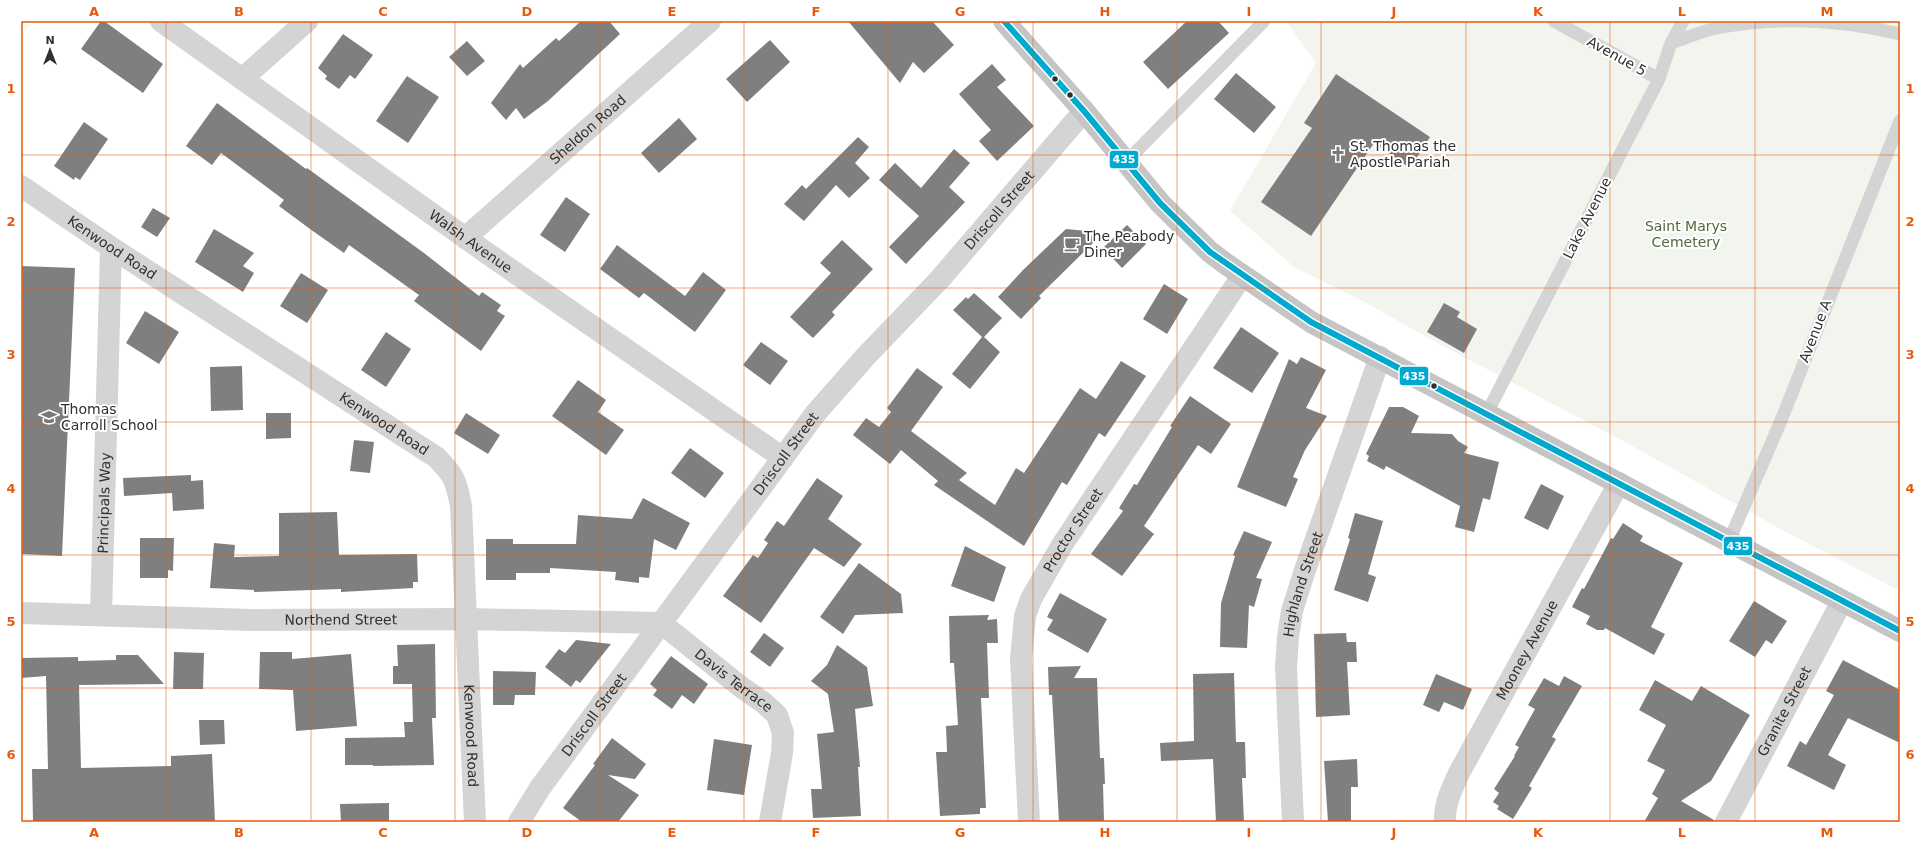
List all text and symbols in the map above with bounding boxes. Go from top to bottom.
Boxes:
text: A [89,4,99,19]
text: B [234,4,244,19]
text: C [378,4,388,19]
text: D [522,4,533,19]
text: E [668,4,676,19]
text: F [812,4,820,19]
text: G [955,4,965,19]
text: H [1100,4,1110,19]
text: I [1247,4,1251,19]
text: J [1391,4,1396,19]
text: K [1533,4,1544,19]
text: L [1678,4,1686,19]
text: M [1821,4,1833,19]
north arrow [30,30,70,70]
street label: Avenue 5 [1585,33,1649,79]
text: N [45,34,55,47]
unlabelled marker [1050,74,1060,84]
text: 1 [6,81,16,96]
text: 1 [1905,81,1915,96]
unlabelled marker [1065,90,1075,100]
street label: Sheldon Road [546,91,629,167]
place label: St. Thomas the Apostle Pariah [1350,138,1456,170]
church icon: St. Thomas the Apostle Pariah [1329,145,1347,163]
line badge: 435 [1109,150,1139,169]
text: 435 [1113,153,1135,166]
street label: Driscoll Street [961,167,1038,253]
street label: Lake Avenue [1560,175,1614,261]
street label: Walsh Avenue [426,206,515,276]
street label: Kenwood Road [65,212,160,283]
text: 2 [6,214,16,229]
text: 2 [1905,214,1915,229]
park label: Saint Marys Cemetery [1645,218,1727,250]
place label: The Peabody Diner [1083,228,1174,260]
cafe icon: The Peabody Diner [1063,235,1081,253]
street label: Avenue A [1796,297,1834,365]
text: 3 [6,347,16,362]
text: 3 [1905,347,1915,362]
line badge: 435 [1399,366,1429,386]
text: 435 [1403,370,1425,383]
unlabelled marker [1429,381,1439,391]
street label: Kenwood Road [337,389,432,458]
place label: Thomas Carroll School [60,401,158,433]
school or university icon: Thomas Carroll School [40,408,58,426]
street label: Driscoll Street [750,409,822,498]
street label: Principals Way [95,452,113,554]
text: 4 [6,481,16,496]
text: 4 [1905,481,1915,496]
street label: Proctor Street [1040,485,1106,575]
street label: Highland Street [1280,529,1326,638]
line badge: 435 [1723,536,1753,556]
text: 435 [1727,540,1749,553]
street label: Mooney Avenue [1493,597,1561,703]
street label: Northend Street [285,611,398,628]
text: 5 [6,614,16,629]
text: 5 [1905,614,1915,629]
street label: Davis Terrace [692,645,776,715]
street label: Granite Street [1754,663,1814,759]
street label: Driscoll Street [558,670,630,759]
street label: Kenwood Road [461,684,481,788]
text: 6 [6,747,16,762]
text: 6 [1905,747,1915,762]
text: A [89,825,99,840]
text: B [234,825,244,840]
text: C [378,825,388,840]
text: D [522,825,533,840]
text: E [668,825,676,840]
text: F [812,825,820,840]
text: G [955,825,965,840]
text: H [1100,825,1110,840]
text: I [1247,825,1251,840]
text: J [1391,825,1396,840]
text: K [1533,825,1544,840]
text: L [1678,825,1686,840]
text: M [1821,825,1833,840]

